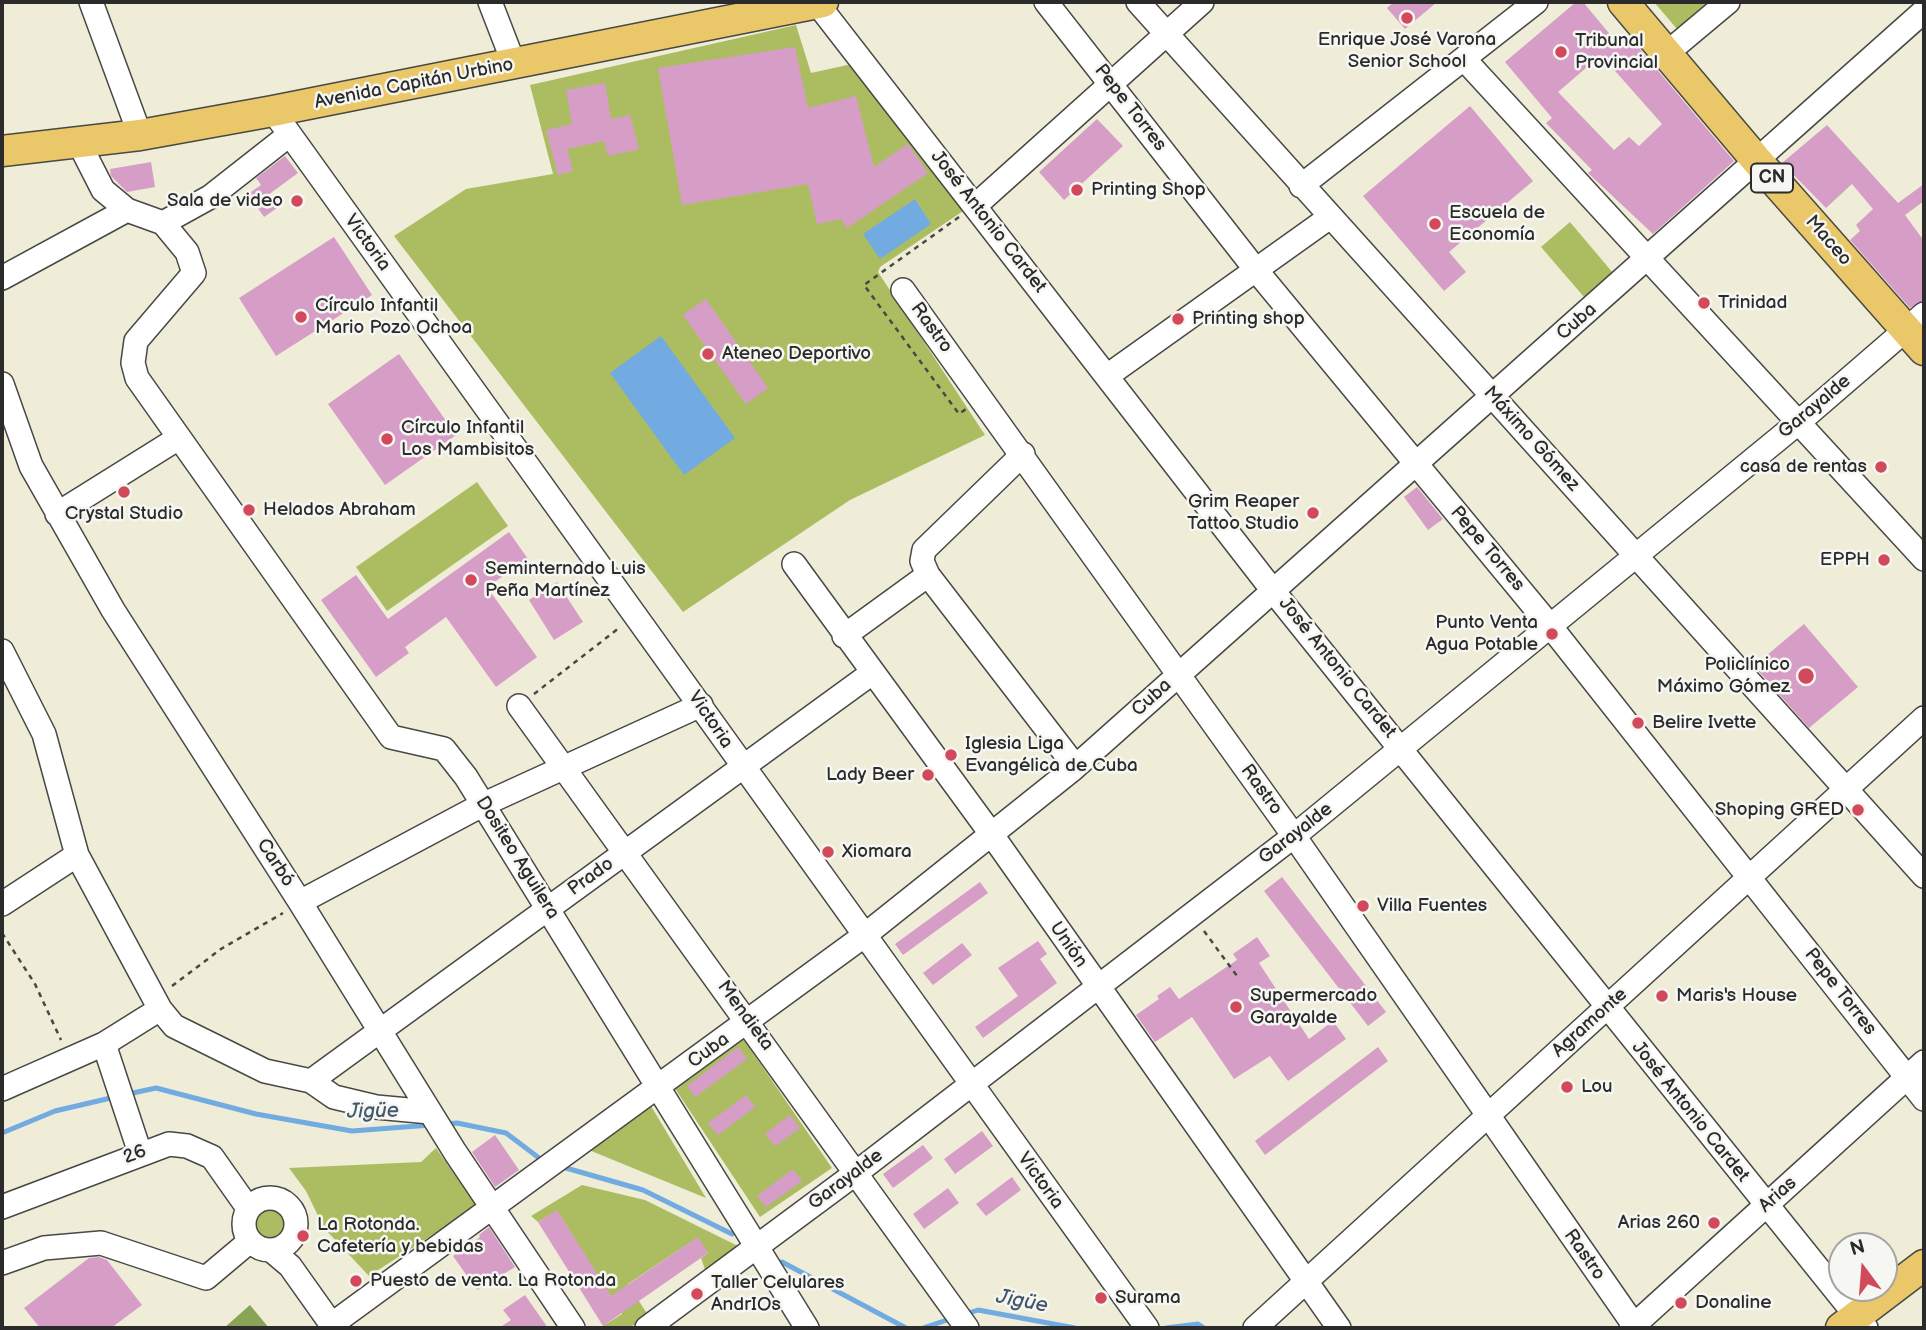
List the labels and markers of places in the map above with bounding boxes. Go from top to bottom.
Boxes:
marker: Enrique José Varona Senior School [1399,10,1415,26]
place label: Enrique José Varona Senior School [1318,29,1496,73]
place label: Tribunal Provincial [1575,30,1658,74]
marker: Tribunal Provincial [1553,44,1569,60]
place label: Printing Shop [1091,179,1206,201]
marker: Printing Shop [1069,182,1085,198]
place label: Sala de video [167,190,283,212]
marker: Sala de video [289,193,305,209]
place label: Escuela de Economía [1449,202,1545,246]
marker: Escuela de Economía [1427,216,1443,232]
place label: Trinidad [1718,292,1787,314]
place label: Círculo Infantil Mario Pozo Ochoa [315,295,472,339]
marker: Trinidad [1696,295,1712,311]
place label: Printing shop [1192,308,1305,330]
marker: Círculo Infantil Mario Pozo Ochoa [293,309,309,325]
marker: Printing shop [1170,311,1186,327]
place label: Ateneo Deportivo [722,343,871,365]
marker: Ateneo Deportivo [700,346,716,362]
place label: Círculo Infantil Los Mambisitos [401,417,534,461]
marker: Círculo Infantil Los Mambisitos [379,431,395,447]
place label: casa de rentas [1740,456,1867,478]
marker: casa de rentas [1873,459,1889,475]
marker: Crystal Studio [116,484,132,500]
place label: Grim Reaper Tattoo Studio [1187,491,1299,535]
place label: Helados Abraham [263,499,416,521]
marker: Helados Abraham [241,502,257,518]
place label: Crystal Studio [65,503,183,525]
marker: Grim Reaper Tattoo Studio [1305,505,1321,521]
place label: EPPH [1820,549,1870,571]
marker: EPPH [1876,552,1892,568]
place label: Seminternado Luis Peña Martínez [485,558,646,602]
marker: Seminternado Luis Peña Martínez [463,572,479,588]
place label: Punto Venta Agua Potable [1426,612,1538,656]
marker: Punto Venta Agua Potable [1544,626,1560,642]
place label: Policlínico Máximo Gómez [1657,654,1790,698]
marker: Policlínico Máximo Gómez [1796,666,1816,686]
place label: Belire Ivette [1652,712,1756,734]
marker: Belire Ivette [1630,715,1646,731]
place label: Iglesia Liga Evangélica de Cuba [965,733,1138,777]
marker: Iglesia Liga Evangélica de Cuba [943,747,959,763]
place label: Lady Beer [826,764,914,786]
marker: Lady Beer [920,767,936,783]
place label: Shoping GRED [1715,799,1844,821]
marker: Shoping GRED [1850,802,1866,818]
place label: Xiomara [842,841,912,863]
marker: Xiomara [820,844,836,860]
place label: Villa Fuentes [1377,895,1487,917]
marker: Villa Fuentes [1355,898,1371,914]
place label: Supermercado Garayalde [1250,985,1377,1029]
place label: Maris's House [1676,985,1797,1007]
marker: Maris's House [1654,988,1670,1004]
marker: Supermercado Garayalde [1228,999,1244,1015]
place label: Lou [1581,1076,1613,1098]
marker: Lou [1559,1079,1575,1095]
place label: Arias 260 [1618,1212,1700,1234]
place label: La Rotonda. Cafetería y bebidas [317,1214,483,1258]
marker: Arias 260 [1706,1215,1722,1231]
marker: La Rotonda. Cafetería y bebidas [295,1228,311,1244]
place label: Puesto de venta. La Rotonda [370,1270,616,1292]
place label: Taller Celulares AndrIOs [711,1272,844,1316]
marker: Puesto de venta. La Rotonda [348,1273,364,1289]
marker: Taller Celulares AndrIOs [689,1286,705,1302]
place label: Surama [1115,1287,1181,1309]
marker: Surama [1093,1290,1109,1306]
place label: Donaline [1695,1292,1772,1314]
marker: Donaline [1673,1295,1689,1311]

